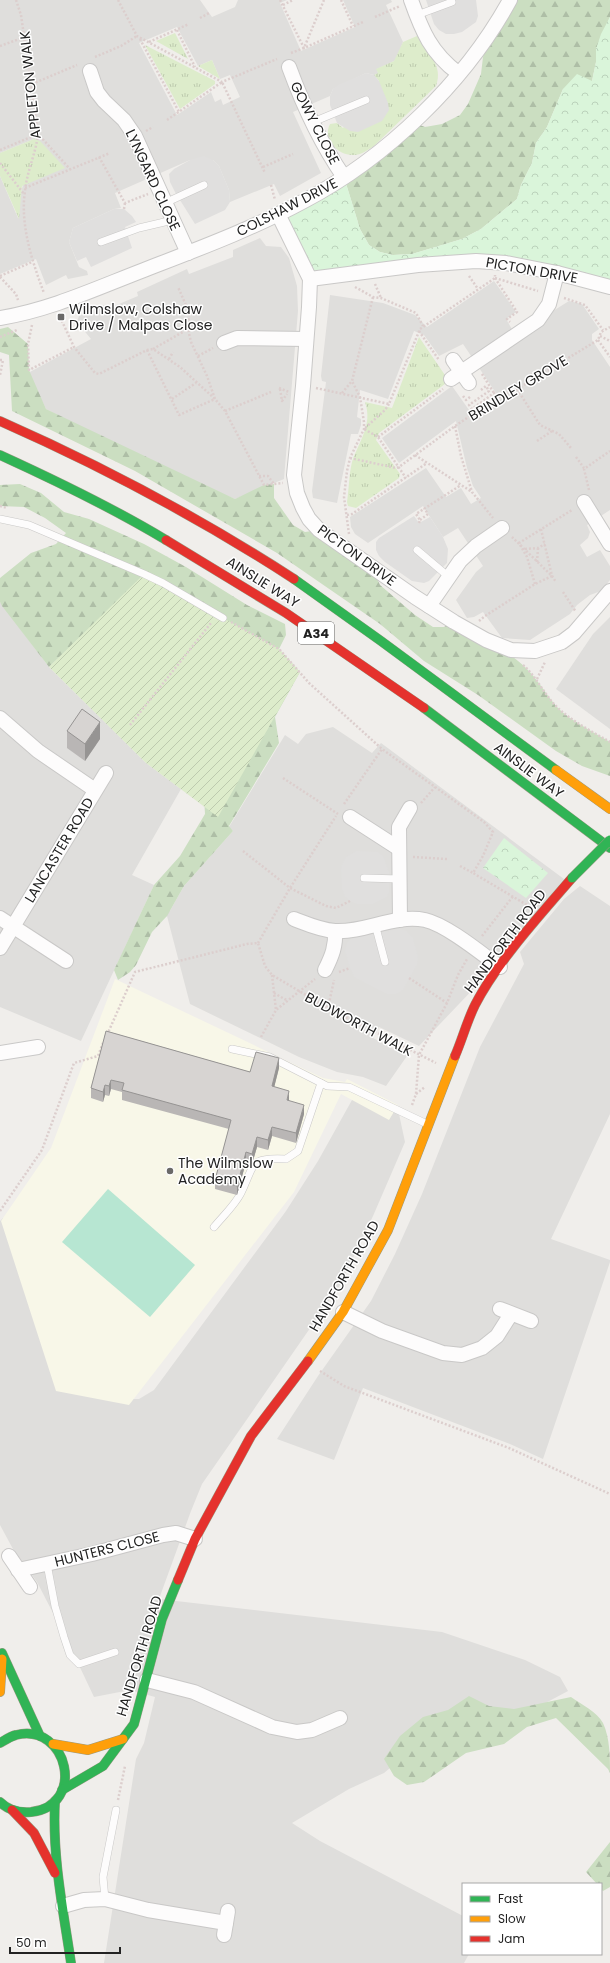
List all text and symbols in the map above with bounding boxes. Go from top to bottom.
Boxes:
street label: APPLETON WALK [14,29,46,140]
street label: GOWY CLOSE [285,78,345,168]
street label: LYNGARD CLOSE [121,126,185,234]
street label: COLSHAW DRIVE [233,173,341,241]
street label: PICTON DRIVE [484,252,580,288]
place label: Wilmslow, Colshaw Drive / Malpas Close [69,299,213,335]
marker: Wilmslow, Colshaw Drive / Malpas Close [56,312,66,322]
street label: BRINDLEY GROVE [465,350,571,426]
street label: PICTON DRIVE [313,520,401,590]
street label: AINSLIE WAY [223,552,303,612]
road number: A34 [298,622,334,644]
street label: AINSLIE WAY [490,737,568,803]
street label: LANCASTER ROAD [20,793,98,906]
street label: HANDFORTH ROAD [459,885,551,997]
street label: BUDWORTH WALK [301,987,417,1061]
place label: The Wilmslow Academy [178,1153,274,1189]
marker: The Wilmslow Academy [165,1166,175,1176]
street label: HANDFORTH ROAD [304,1217,384,1335]
street label: HUNTERS CLOSE [52,1526,162,1572]
street label: HANDFORTH ROAD [111,1593,167,1719]
legend [462,1883,602,1955]
text: Fast [498,1890,523,1907]
text: Slow [498,1910,526,1927]
scale bar [10,1929,120,1955]
text: Jam [498,1930,525,1947]
text: 50 m [16,1934,47,1951]

